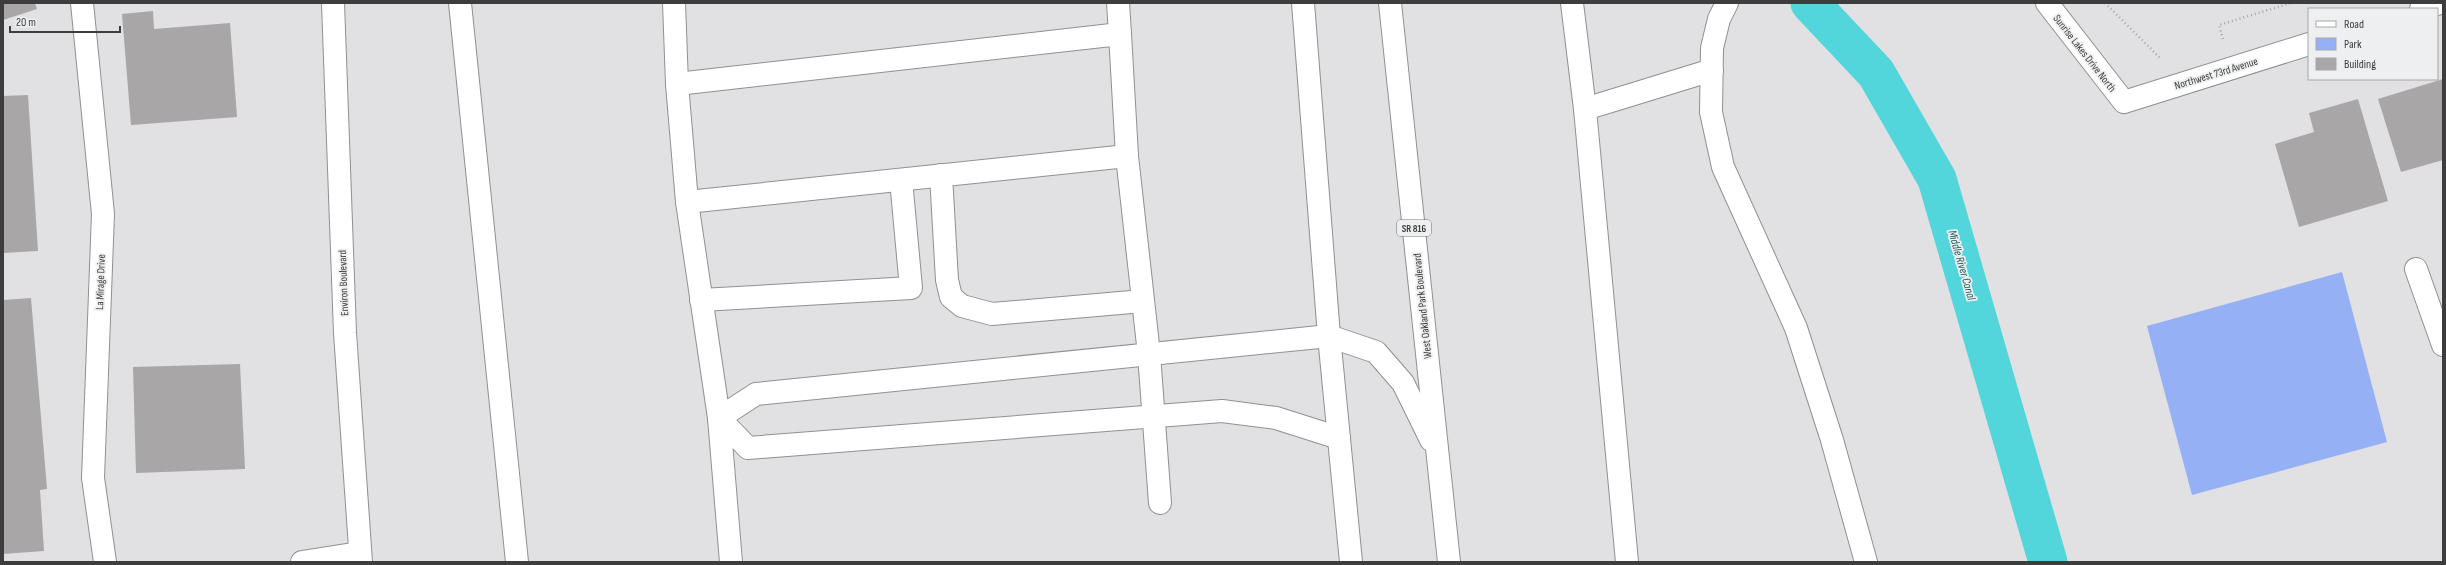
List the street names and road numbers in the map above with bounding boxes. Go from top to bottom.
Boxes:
street label: Sunrise Lakes Drive North [2050,12,2119,95]
street label: Northwest 73rd Avenue [2173,55,2259,92]
road number: SR 816 [1397,220,1431,236]
street label: Environ Boulevard [336,249,351,316]
street label: West Oakland Park Boulevard [1410,252,1434,359]
street label: La Mirage Drive [93,254,108,310]

